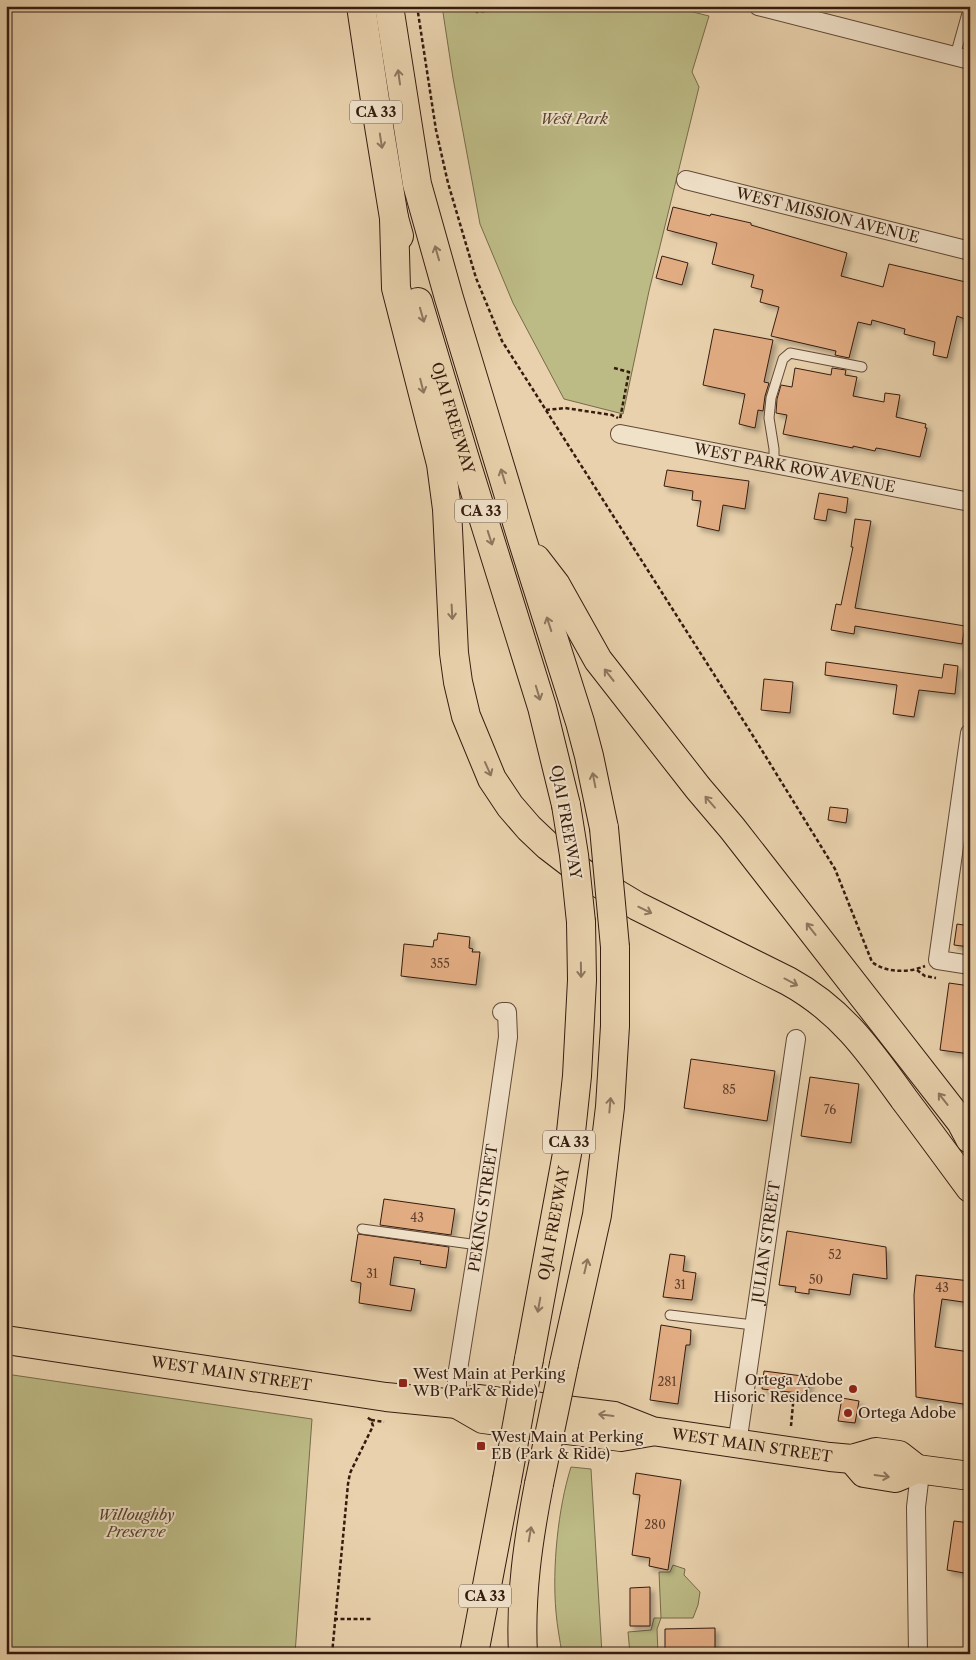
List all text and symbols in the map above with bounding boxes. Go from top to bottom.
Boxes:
one-way arrow [394,70,404,86]
road number: CA 33 [350,100,402,124]
park label: West Park [540,109,608,128]
one-way arrow [376,133,386,149]
street label: WEST MISSION AVENUE [733,183,921,247]
one-way arrow [431,245,441,261]
one-way arrow [418,307,428,323]
street label: OJAI FREEWAY [427,360,479,476]
one-way arrow [417,378,427,394]
street label: WEST PARK ROW AVENUE [692,438,897,496]
one-way arrow [497,468,507,484]
road number: CA 33 [455,500,507,522]
one-way arrow [485,529,495,545]
one-way arrow [447,604,456,620]
one-way arrow [544,617,553,633]
one-way arrow [604,668,615,681]
one-way arrow [534,684,544,700]
one-way arrow [483,761,493,776]
street label: OJAI FREEWAY [547,763,586,881]
one-way arrow [589,773,598,789]
one-way arrow [704,796,716,809]
one-way arrow [637,906,652,915]
one-way arrow [806,922,816,936]
house number: 355 [430,956,450,971]
one-way arrow [577,962,586,978]
one-way arrow [783,978,797,988]
house number: 85 [722,1082,736,1097]
one-way arrow [938,1092,948,1106]
one-way arrow [606,1097,615,1113]
house number: 76 [824,1102,836,1117]
road number: CA 33 [543,1130,595,1154]
street label: PEKING STREET [464,1142,502,1273]
street label: OJAI FREEWAY [534,1164,574,1282]
street label: JULIAN STREET [747,1179,784,1306]
house number: 43 [410,1210,424,1225]
house number: 52 [828,1247,842,1262]
one-way arrow [582,1258,591,1274]
house number: 31 [366,1266,378,1281]
house number: 50 [809,1272,823,1287]
house number: 31 [674,1277,686,1292]
house number: 43 [935,1280,949,1295]
one-way arrow [534,1296,544,1312]
street label: WEST MAIN STREET [149,1352,314,1395]
place label: West Main at Perking WB (Park & Ride) [412,1364,565,1400]
place label: Ortega Adobe Hisoric Residence [714,1370,843,1406]
house number: 281 [657,1374,677,1389]
marker: West Main at Perking WB (Park & Ride) [397,1377,409,1389]
marker: Ortega Adobe Hisoric Residence [847,1383,859,1395]
place label: Ortega Adobe [858,1403,956,1422]
marker: Ortega Adobe [842,1407,854,1419]
one-way arrow [598,1410,614,1420]
street label: WEST MAIN STREET [669,1424,834,1466]
place label: West Main at Perking EB (Park & Ride) [490,1427,643,1463]
marker: West Main at Perking EB (Park & Ride) [475,1440,487,1452]
one-way arrow [873,1471,889,1481]
park label: Willoughby Preserve [97,1505,175,1541]
house number: 280 [644,1517,666,1532]
one-way arrow [525,1526,535,1542]
road number: CA 33 [459,1584,511,1608]

